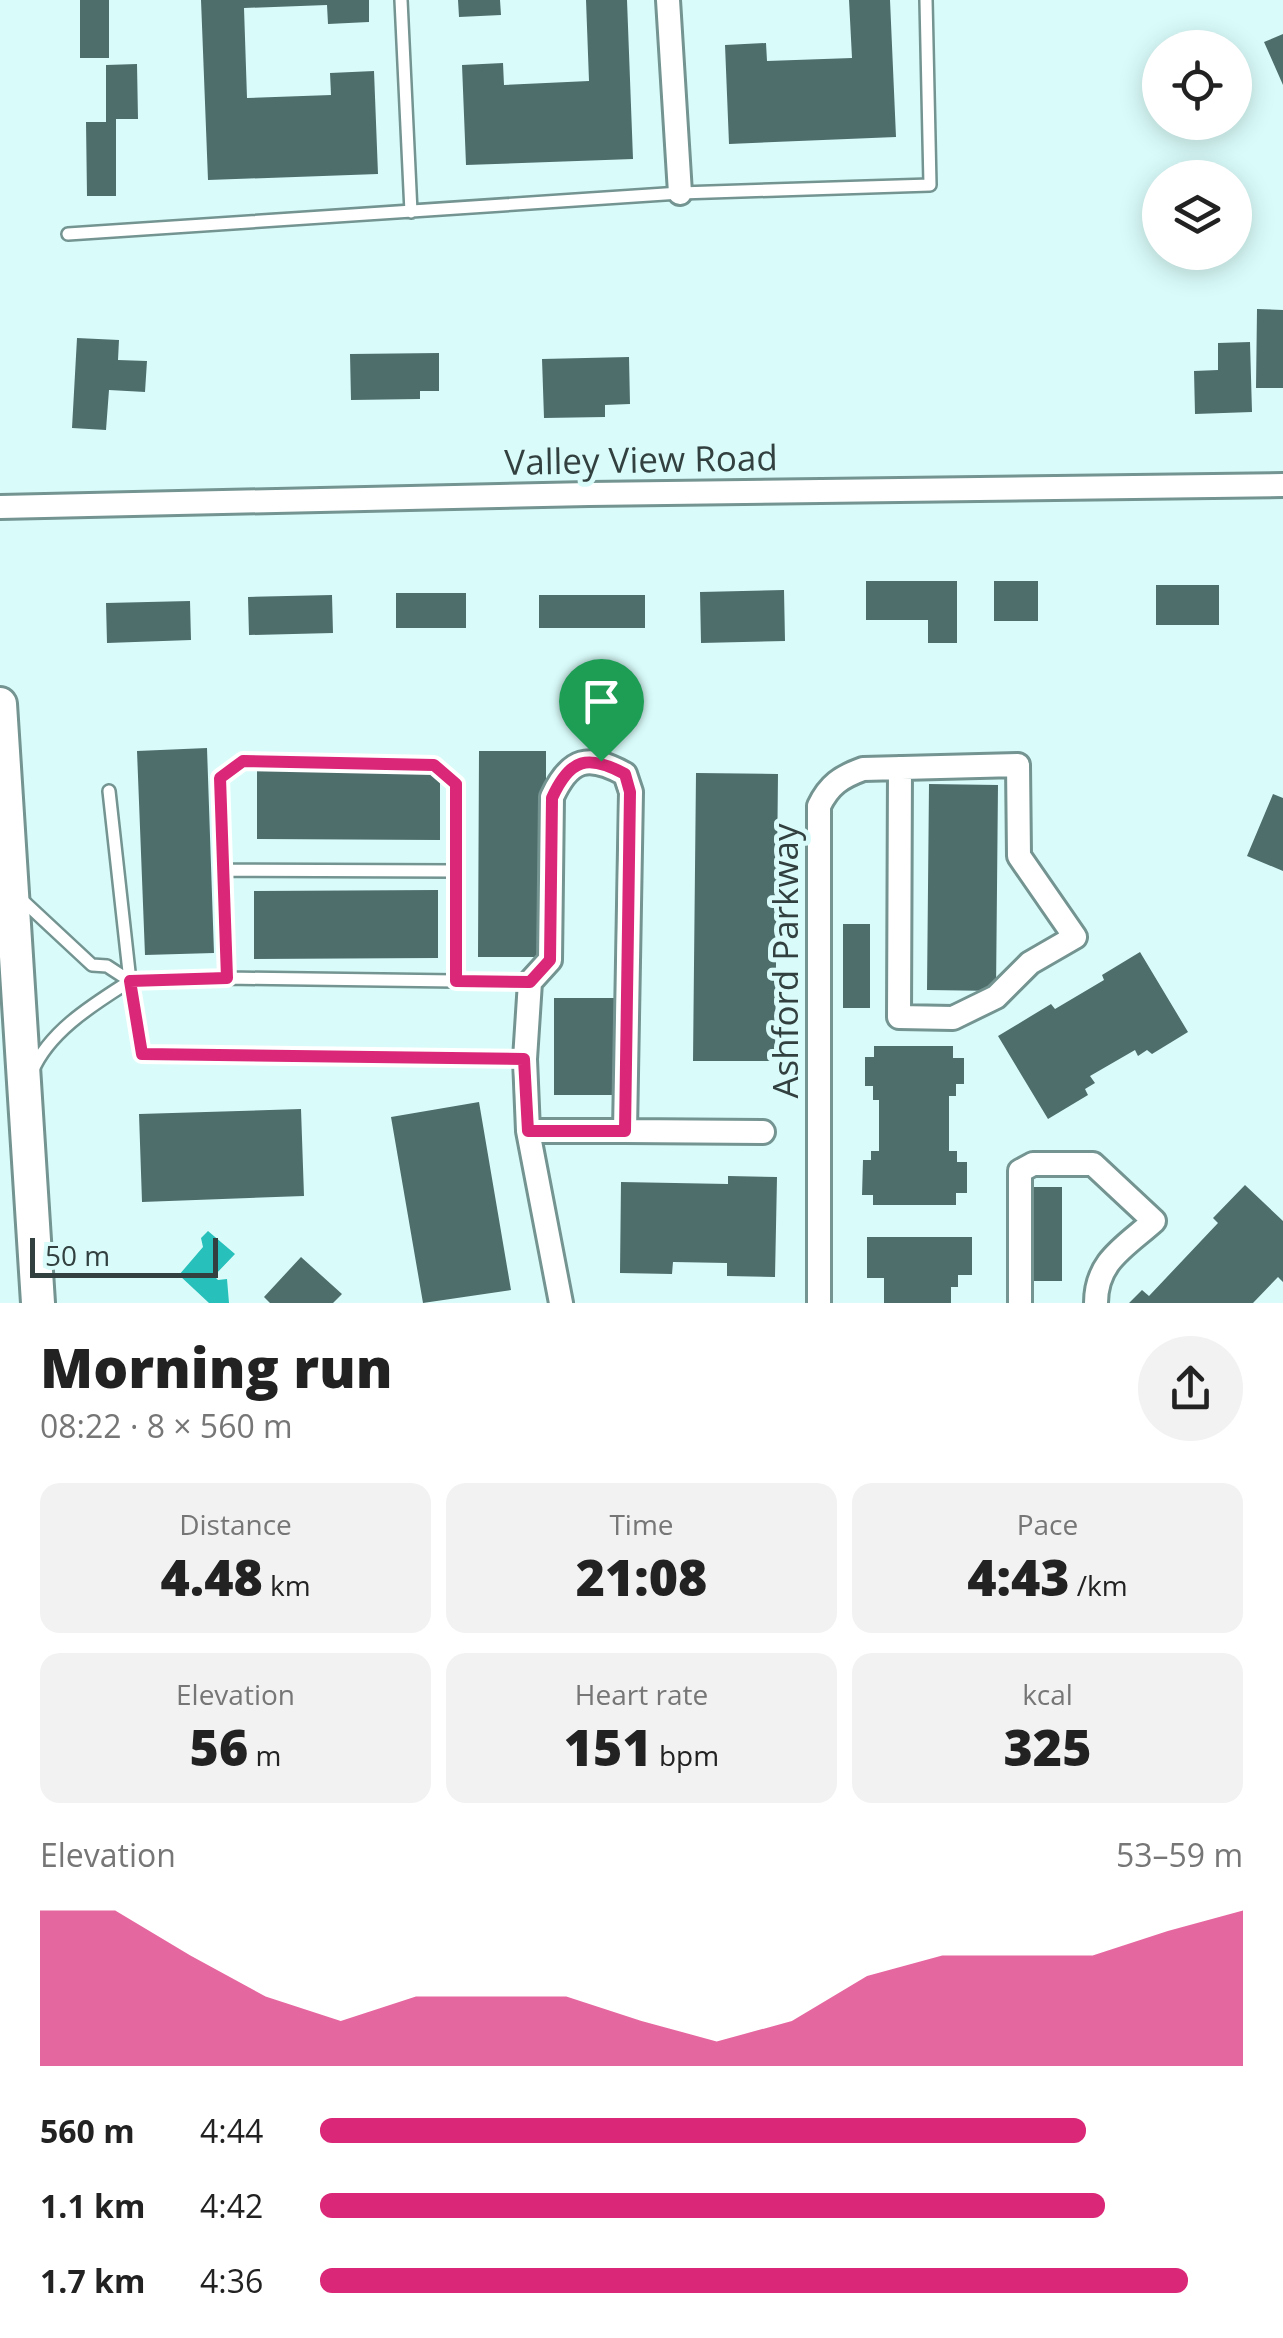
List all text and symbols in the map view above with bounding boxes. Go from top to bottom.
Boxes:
map controls [1142,30,1252,270]
button: locate [1142,30,1252,140]
button: layers [1142,160,1252,270]
street label: Valley View Road [504,433,778,485]
pin [559,659,644,762]
icon: arrive [574,674,629,729]
street label: Ashford Parkway [761,823,808,1099]
scale bar [30,1233,218,1278]
text: 50 m [45,1236,110,1274]
text: Morning run [40,1329,393,1404]
button: share [1138,1336,1243,1441]
text: 08:22 · 8 × 560 m [40,1404,293,1447]
text: Distance [179,1505,292,1543]
text: Time [609,1505,674,1543]
text: Pace [1017,1505,1078,1543]
text: 4.48 [160,1543,263,1611]
text: 21:08 [576,1543,707,1611]
text: 4:43 [967,1543,1070,1611]
text: km [263,1566,311,1604]
text: /km [1070,1566,1128,1604]
text: Elevation [176,1675,295,1713]
text: Heart rate [575,1675,708,1713]
text: kcal [1022,1675,1073,1713]
text: 56 [190,1713,248,1781]
text: 151 [564,1713,652,1781]
text: 325 [1004,1713,1091,1781]
text: m [248,1736,281,1774]
text: bpm [652,1736,719,1774]
text: Elevation [40,1833,176,1876]
text: 53–59 m [1116,1833,1243,1876]
text: 560 m [40,2109,135,2152]
text: 4:44 [200,2109,263,2152]
text: 1.1 km [40,2184,145,2227]
text: 4:42 [200,2184,263,2227]
text: 1.7 km [40,2259,145,2302]
text: 4:36 [200,2259,263,2302]

